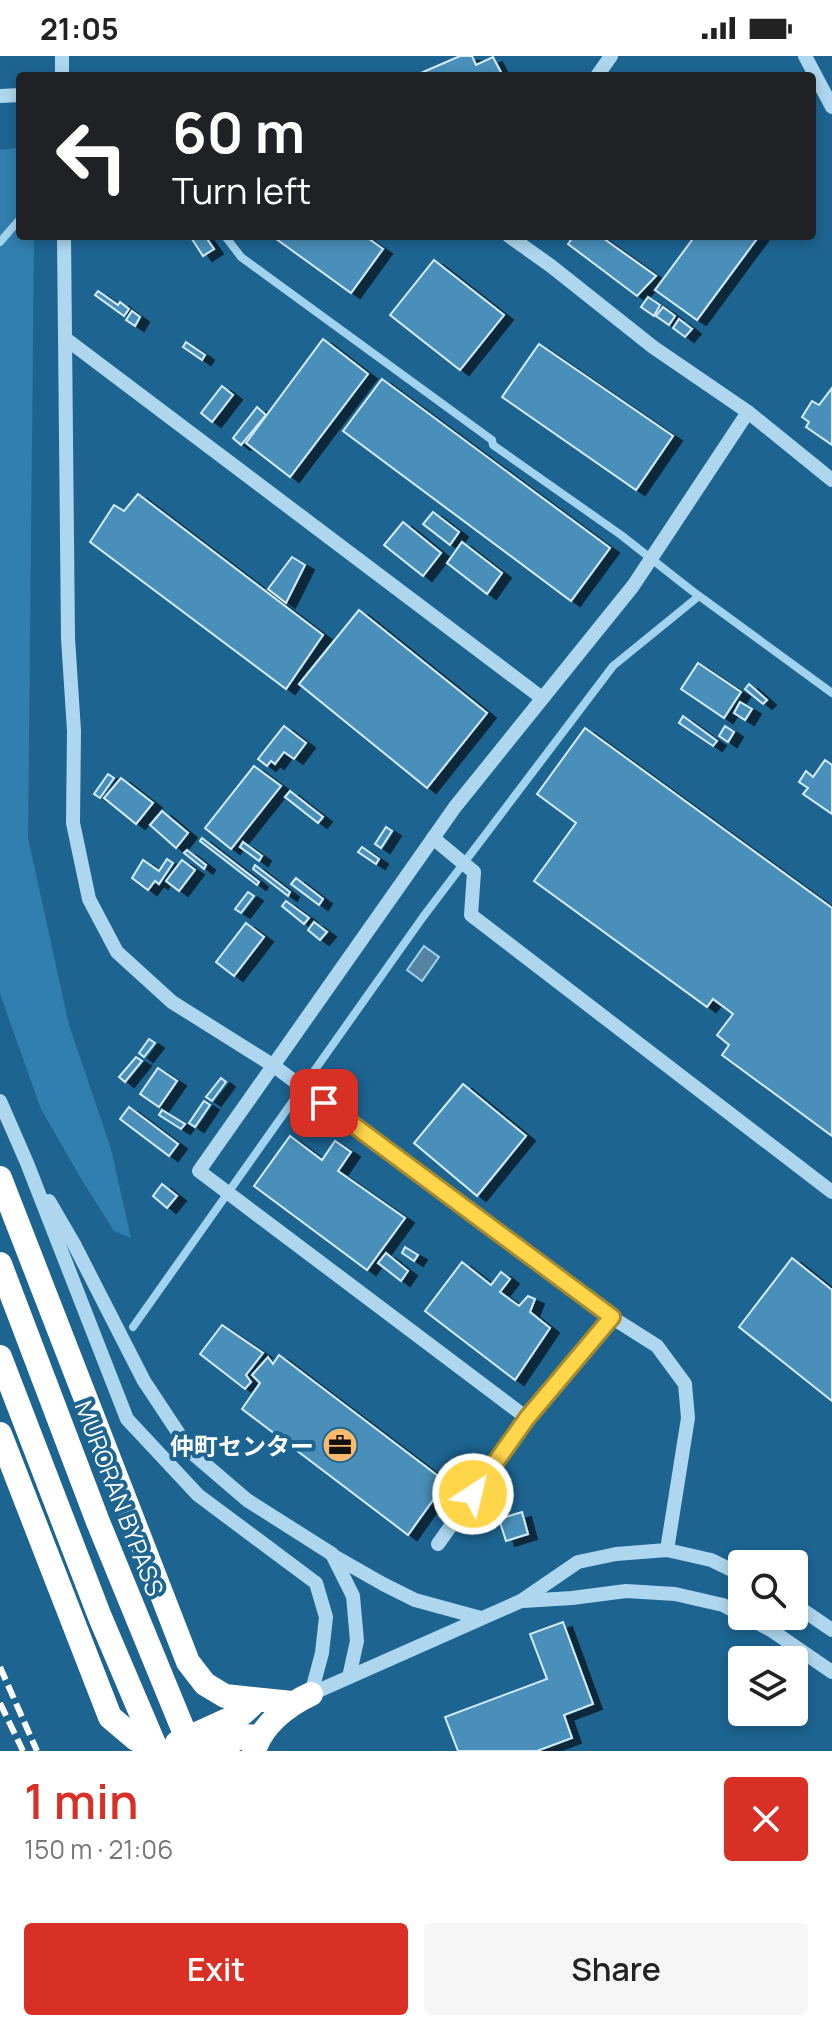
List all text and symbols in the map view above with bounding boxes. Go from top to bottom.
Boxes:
text: 21:05 [40,8,119,49]
text: 60 m [172,93,305,170]
icon: left [40,104,144,208]
text: Turn left [172,166,311,215]
pin [290,1069,358,1137]
icon: arrive [302,1081,346,1125]
street label: MURORAN BYPASS [68,1396,172,1600]
office icon: 仲町センター [321,1426,359,1464]
place label: 仲町センター [170,1429,314,1462]
position arrow [431,1452,515,1536]
map controls [728,1550,808,1726]
button: search [728,1550,808,1630]
button: layers [728,1646,808,1726]
text: 1 min [24,1768,138,1833]
button: close [724,1777,808,1861]
text: 150 m · 21:06 [24,1831,173,1867]
button: Exit [24,1923,408,2015]
button: Share [424,1923,808,2015]

